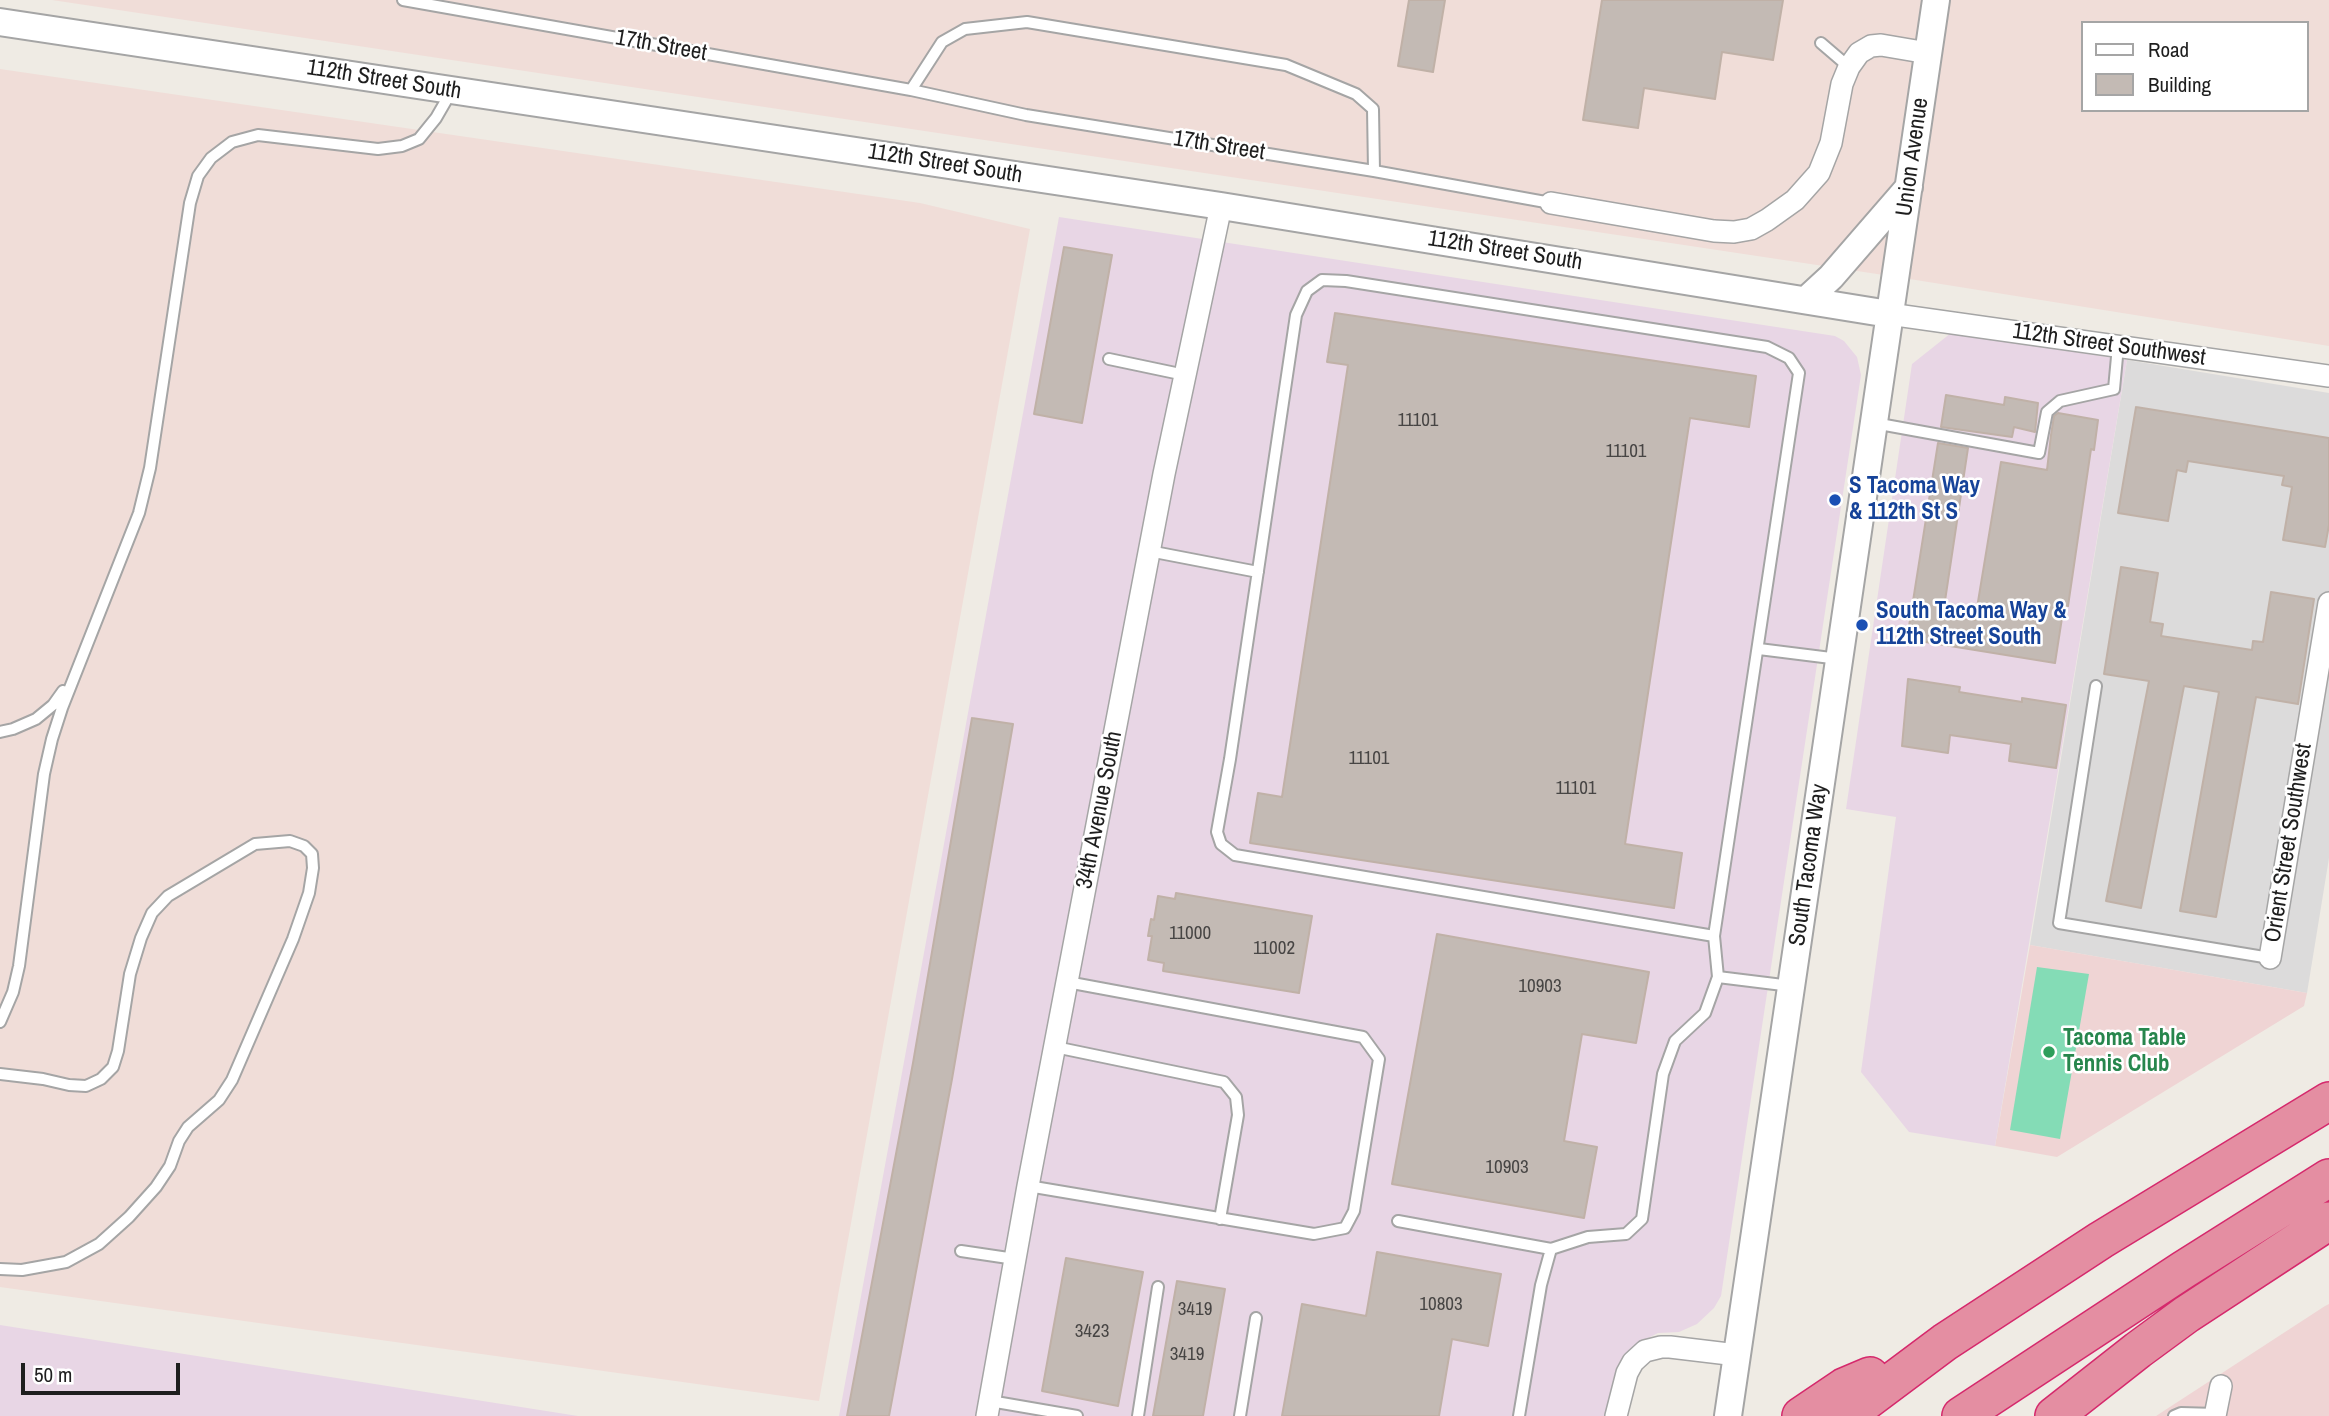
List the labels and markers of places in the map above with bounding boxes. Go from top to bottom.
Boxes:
place label: S Tacoma Way & 112th St S [1849,473,1980,527]
marker: S Tacoma Way & 112th St S [1827,492,1843,508]
place label: South Tacoma Way & 112th Street South [1876,598,2067,652]
marker: South Tacoma Way & 112th Street South [1854,617,1870,633]
place label: Tacoma Table Tennis Club [2063,1025,2186,1079]
marker: Tacoma Table Tennis Club [2041,1044,2057,1060]

